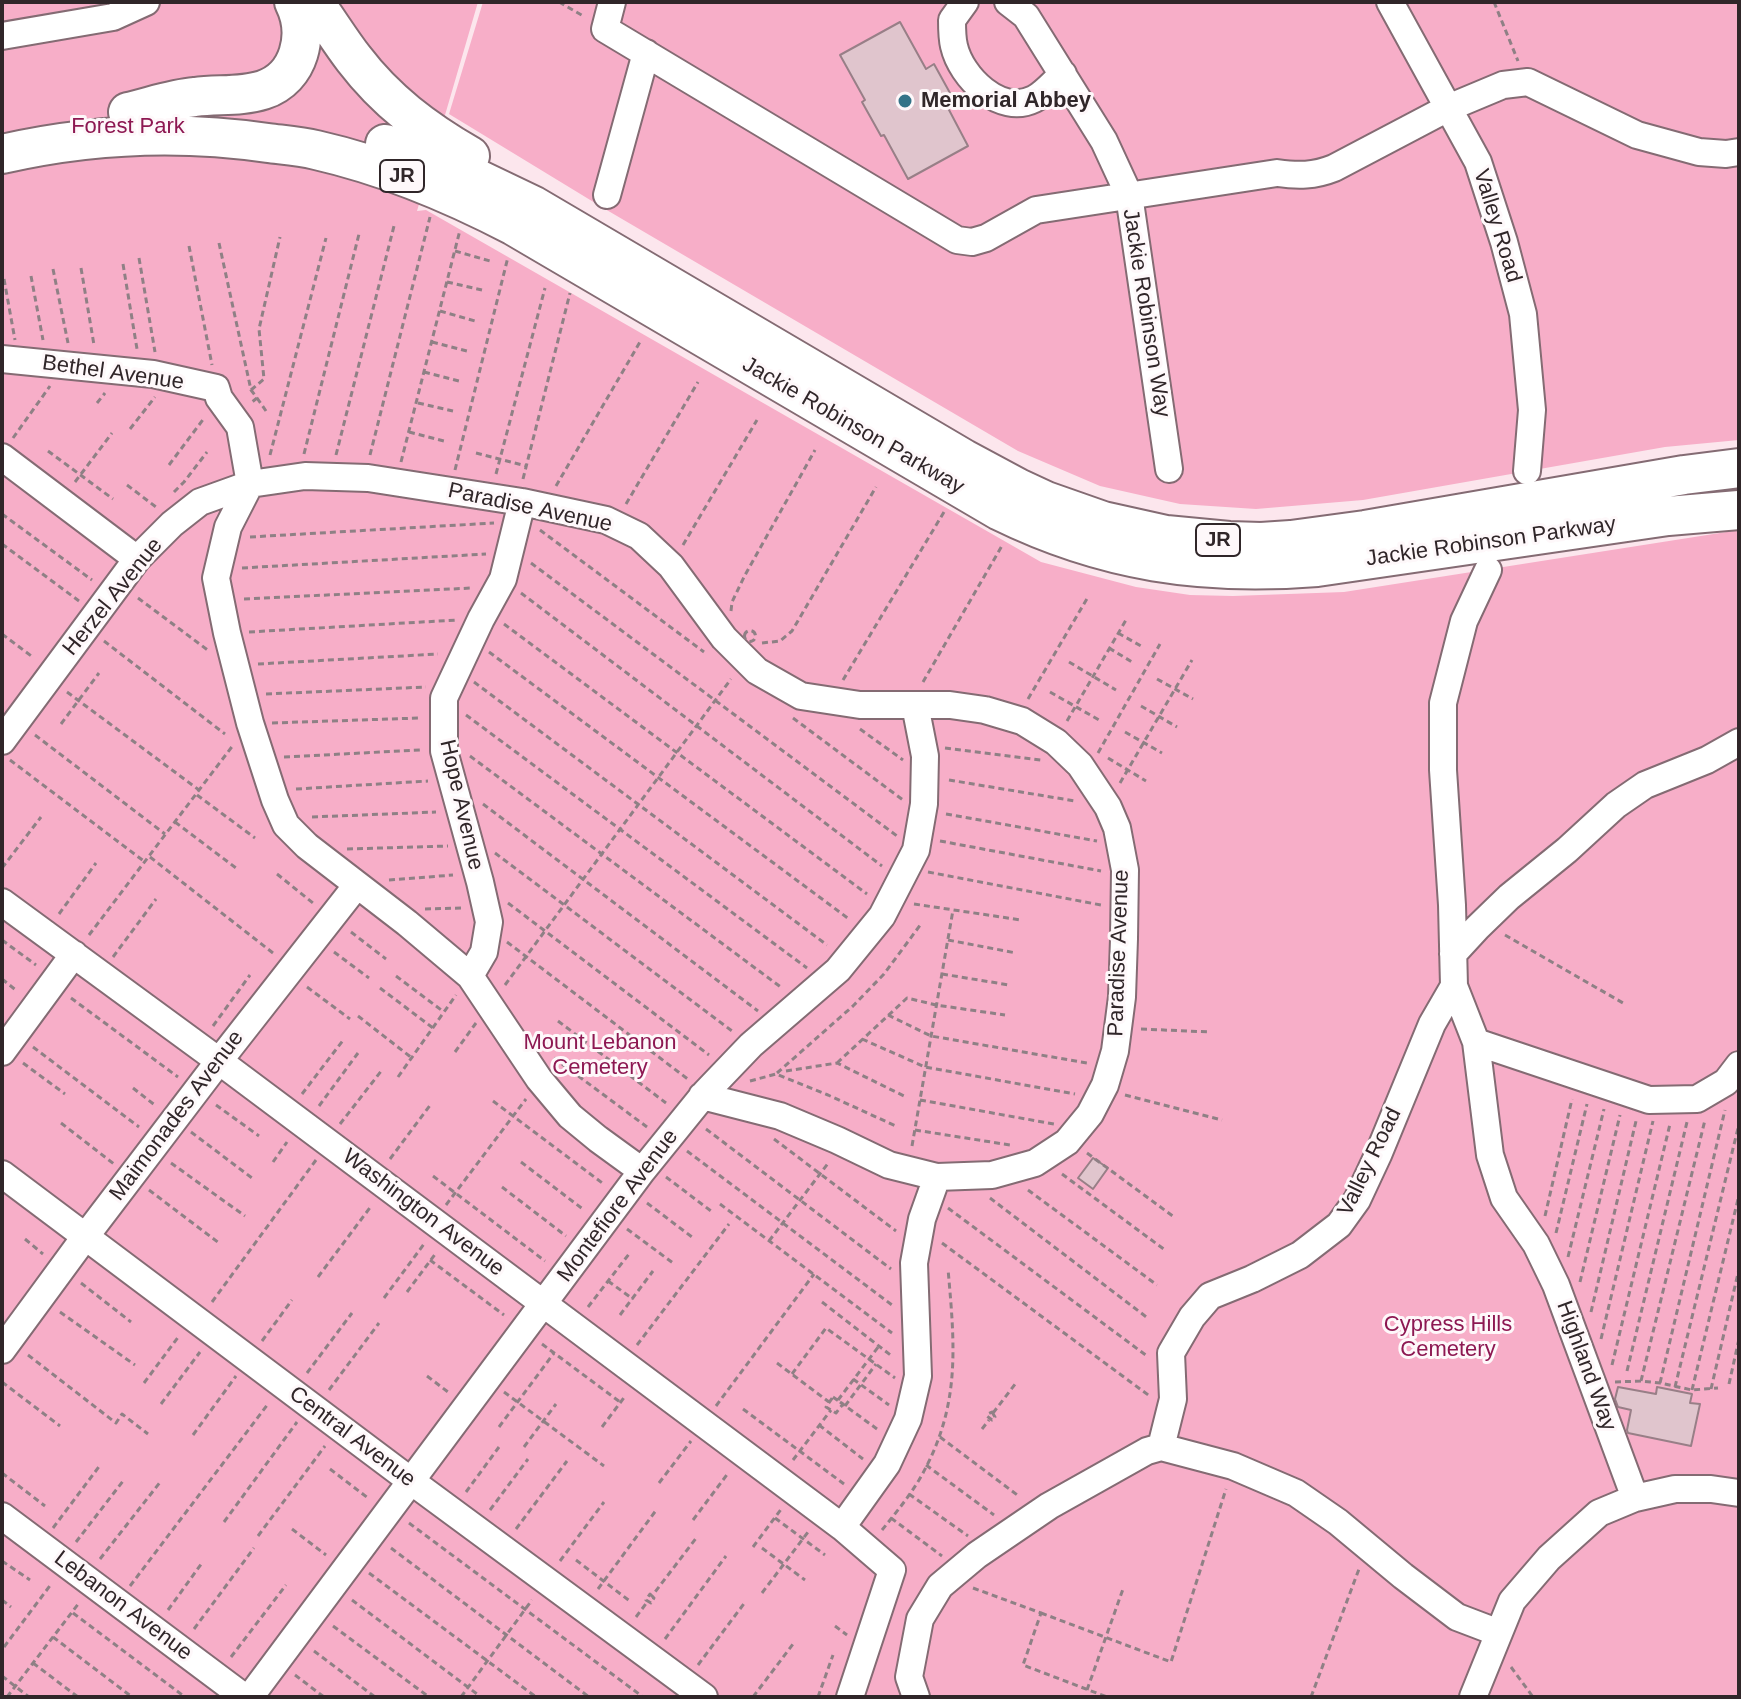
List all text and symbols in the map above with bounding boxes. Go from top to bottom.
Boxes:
place label: Memorial Abbey [921,88,1091,114]
marker: Memorial Abbey [896,92,914,110]
park label: Forest Park [71,114,185,140]
road number: JR [380,160,424,192]
street label: Valley Road [1467,166,1527,286]
street label: Jackie Robinson Way [1116,207,1176,419]
street label: Bethel Avenue [41,350,185,396]
street label: Jackie Robinson Parkway [737,352,969,500]
street label: Paradise Avenue [446,478,614,538]
street label: Jackie Robinson Parkway [1364,511,1618,573]
road number: JR [1196,524,1240,556]
street label: Herzel Avenue [57,533,169,661]
street label: Hope Avenue [433,737,489,873]
street label: Paradise Avenue [1103,869,1135,1037]
street label: Maimonades Avenue [104,1026,250,1206]
park label: Mount Lebanon Cemetery [524,1030,676,1082]
street label: Valley Road [1332,1104,1408,1220]
street label: Montefiore Avenue [552,1124,684,1288]
street label: Washington Avenue [337,1144,509,1282]
street label: Highland Way [1550,1298,1622,1434]
park label: Cypress Hills Cemetery [1384,1312,1512,1364]
street label: Central Avenue [284,1381,420,1493]
street label: Lebanon Avenue [49,1546,197,1666]

